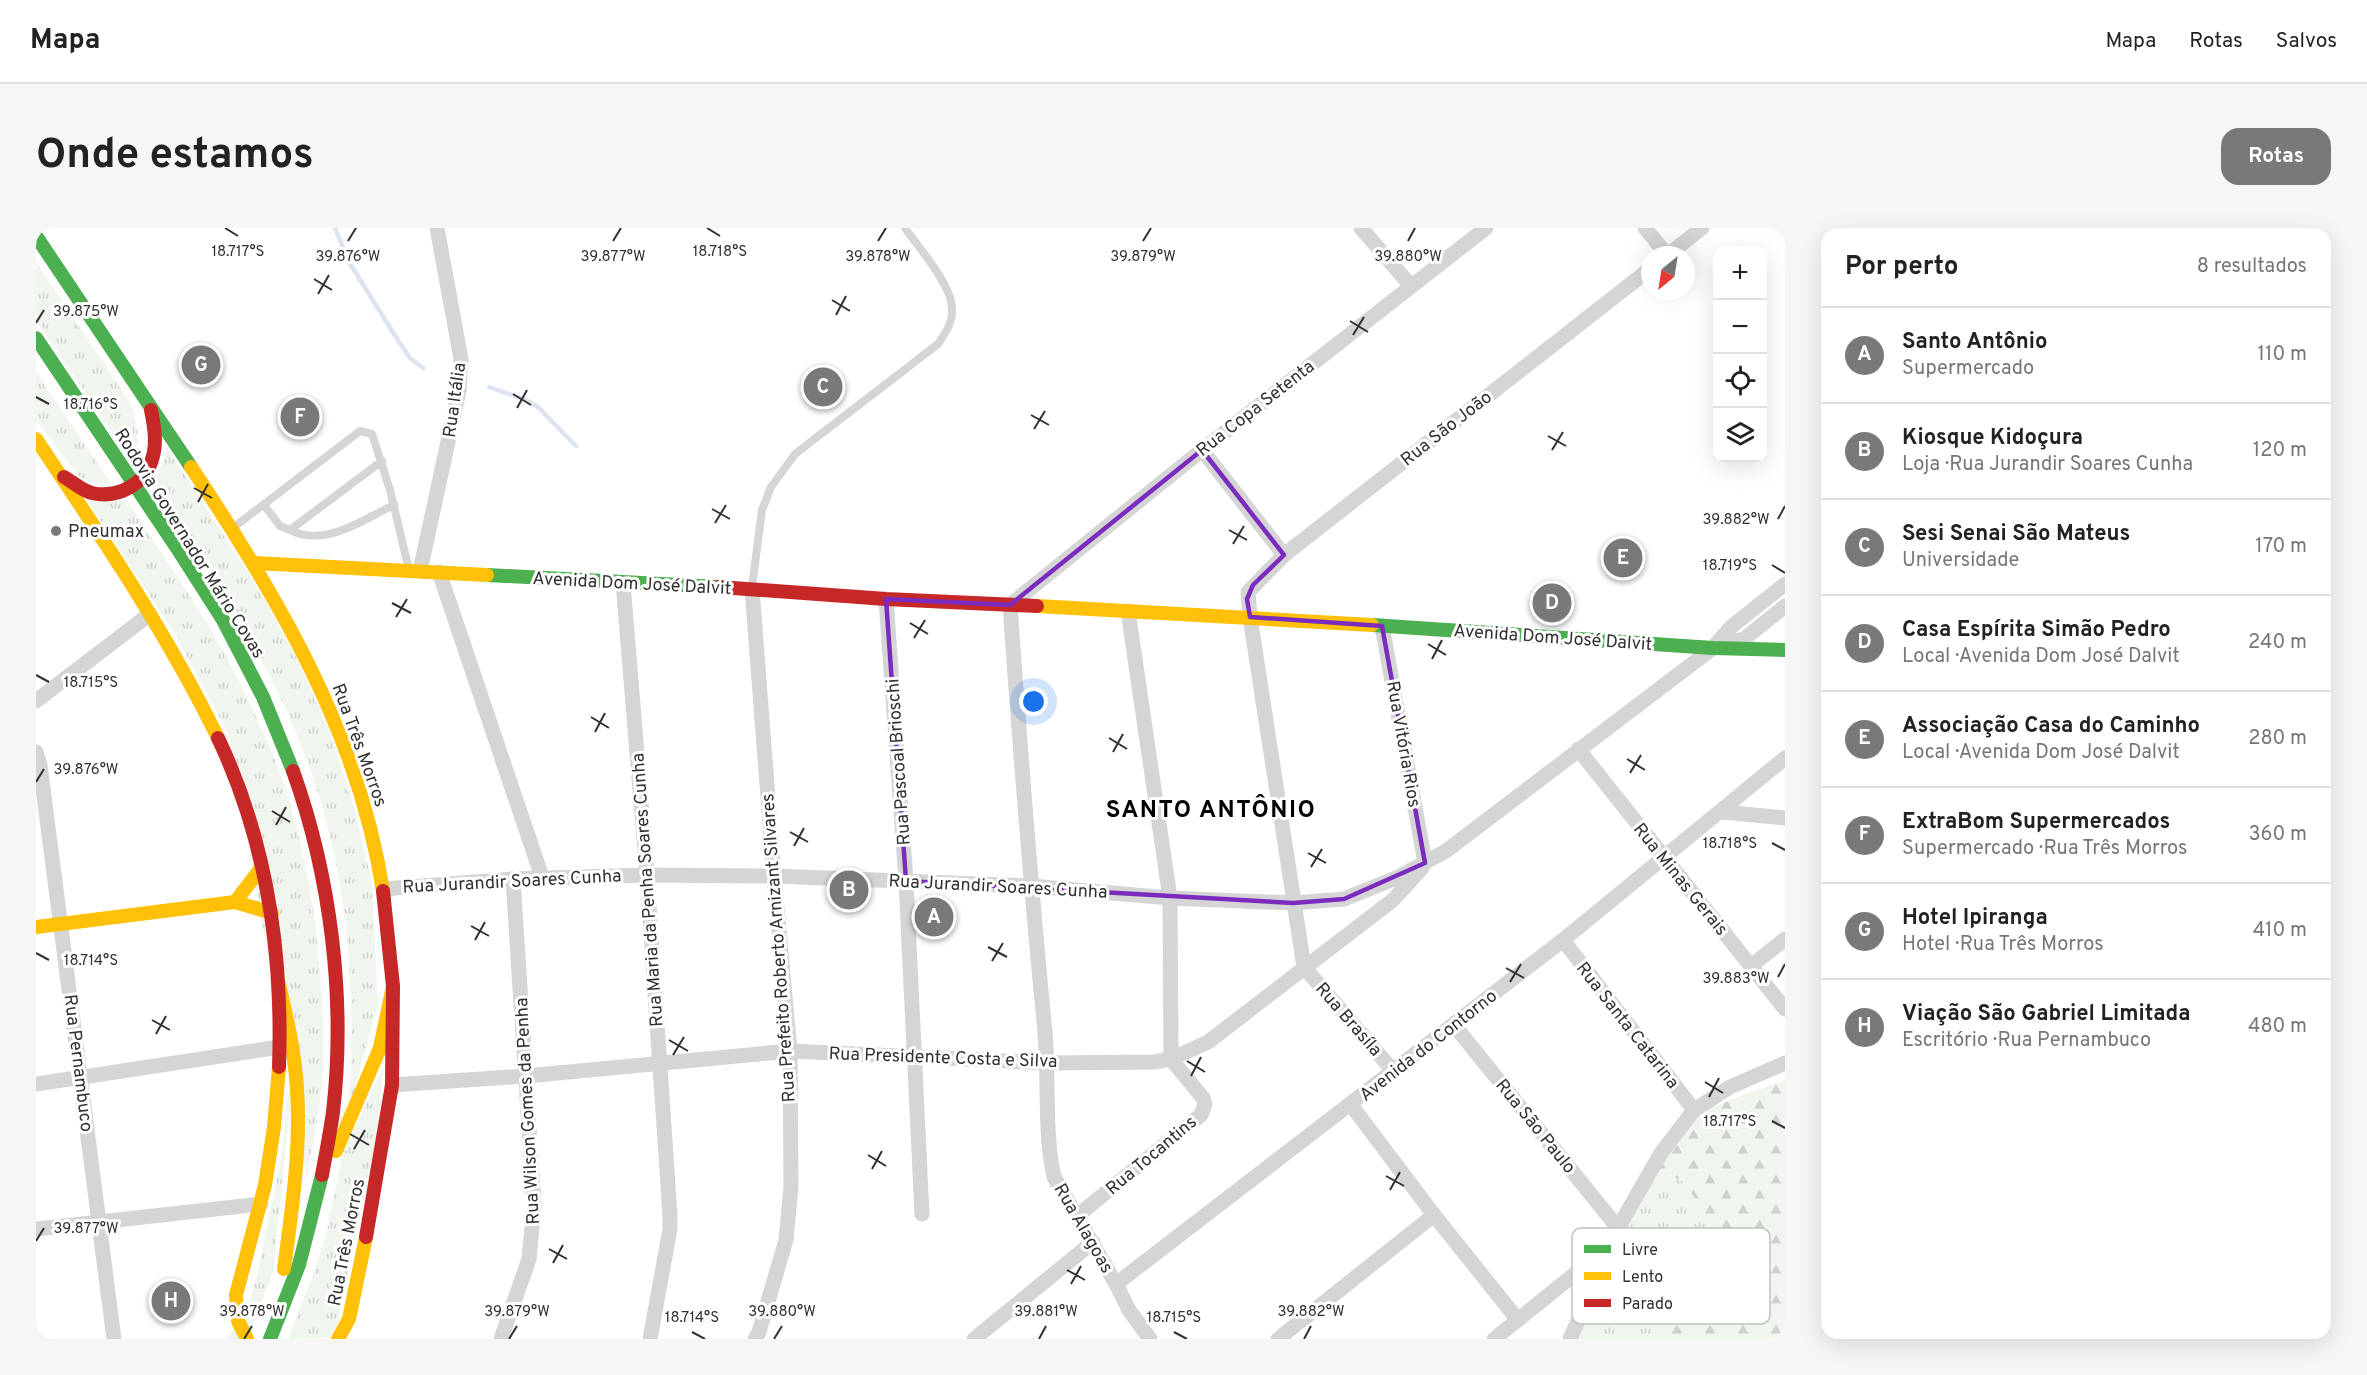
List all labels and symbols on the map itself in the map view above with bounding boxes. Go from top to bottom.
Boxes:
text: 18.717°S [211,243,265,262]
text: 18.718°S [693,243,747,262]
north arrow [1641,246,1695,300]
text: 39.876°W [316,248,380,267]
text: 39.877°W [581,248,646,267]
text: 39.878°W [845,248,911,267]
text: 39.879°W [1110,248,1176,267]
text: 39.880°W [1374,248,1442,267]
text: 39.875°W [53,303,119,322]
pin: G [182,342,220,388]
street label: Rua Copa Setenta [1192,356,1320,463]
street label: Rua Itália [439,361,472,439]
pin: C [804,364,842,410]
street label: Rua São João [1397,386,1497,472]
pin: F [280,394,320,440]
text: 18.716°S [64,396,118,415]
street label: Rodovia Governador Mário Covas [108,424,269,663]
text: 39.882°W [1702,511,1770,530]
place label: Pneumax [68,521,144,544]
marker: Pneumax [49,524,63,538]
pin: E [1604,536,1642,580]
text: 18.719°S [1703,557,1757,576]
street label: Avenida Dom José Dalvit [532,568,732,601]
pin: D [1532,580,1572,626]
street label: Avenida Dom José Dalvit [1453,620,1653,657]
text: 18.715°S [64,674,118,693]
street label: Rua Pascoal Brioschi [882,678,917,846]
street label: Rua Vitória Rios [1380,679,1425,809]
street label: Rua Três Morros [326,681,392,810]
your location [1019,687,1048,716]
street label: Rua Maria da Penha Soares Cunha [627,752,670,1028]
text: 39.876°W [54,761,118,780]
street label: Rua Prefeito Roberto Arnizant Silvares [757,793,802,1103]
district label: SANTO ANTÔNIO [1106,794,1316,826]
street label: Rua Minas Gerais [1627,819,1732,941]
text: 18.718°S [1703,835,1757,854]
street label: Rua Jurandir Soares Cunha [402,865,622,900]
pin: B [830,868,868,912]
street label: Rua Jurandir Soares Cunha [888,870,1108,905]
pin: A [914,894,954,940]
text: 18.714°S [64,952,118,971]
street label: Rua Santa Catarina [1570,958,1683,1094]
text: 39.883°W [1702,970,1770,989]
street label: Rua Brasíla [1309,978,1386,1062]
street label: Avenida do Contorno [1355,985,1502,1107]
street label: Rua Pernambuco [58,993,97,1133]
street label: Rua Wilson Gomes da Penha [511,997,546,1225]
street label: Rua Presidente Costa e Silva [828,1043,1058,1074]
street label: Rua São Paulo [1490,1075,1580,1179]
street label: Rua Tocantins [1102,1111,1202,1201]
text: 18.717°S [1703,1113,1757,1132]
street label: Rua Três Morros [324,1177,371,1308]
street label: Rua Alagoas [1048,1180,1118,1278]
text: 39.877°W [54,1220,119,1239]
legend [1572,1228,1770,1324]
text: Livre [1622,1241,1658,1261]
text: Lento [1622,1268,1663,1288]
pin: H [152,1278,190,1324]
text: Parado [1622,1295,1673,1315]
text: 39.878°W [219,1303,285,1322]
text: 39.879°W [484,1303,550,1322]
text: 39.880°W [748,1303,816,1322]
text: 39.881°W [1014,1303,1078,1322]
text: 39.882°W [1277,1303,1345,1322]
text: 18.714°S [665,1309,719,1328]
text: 18.715°S [1147,1309,1201,1328]

